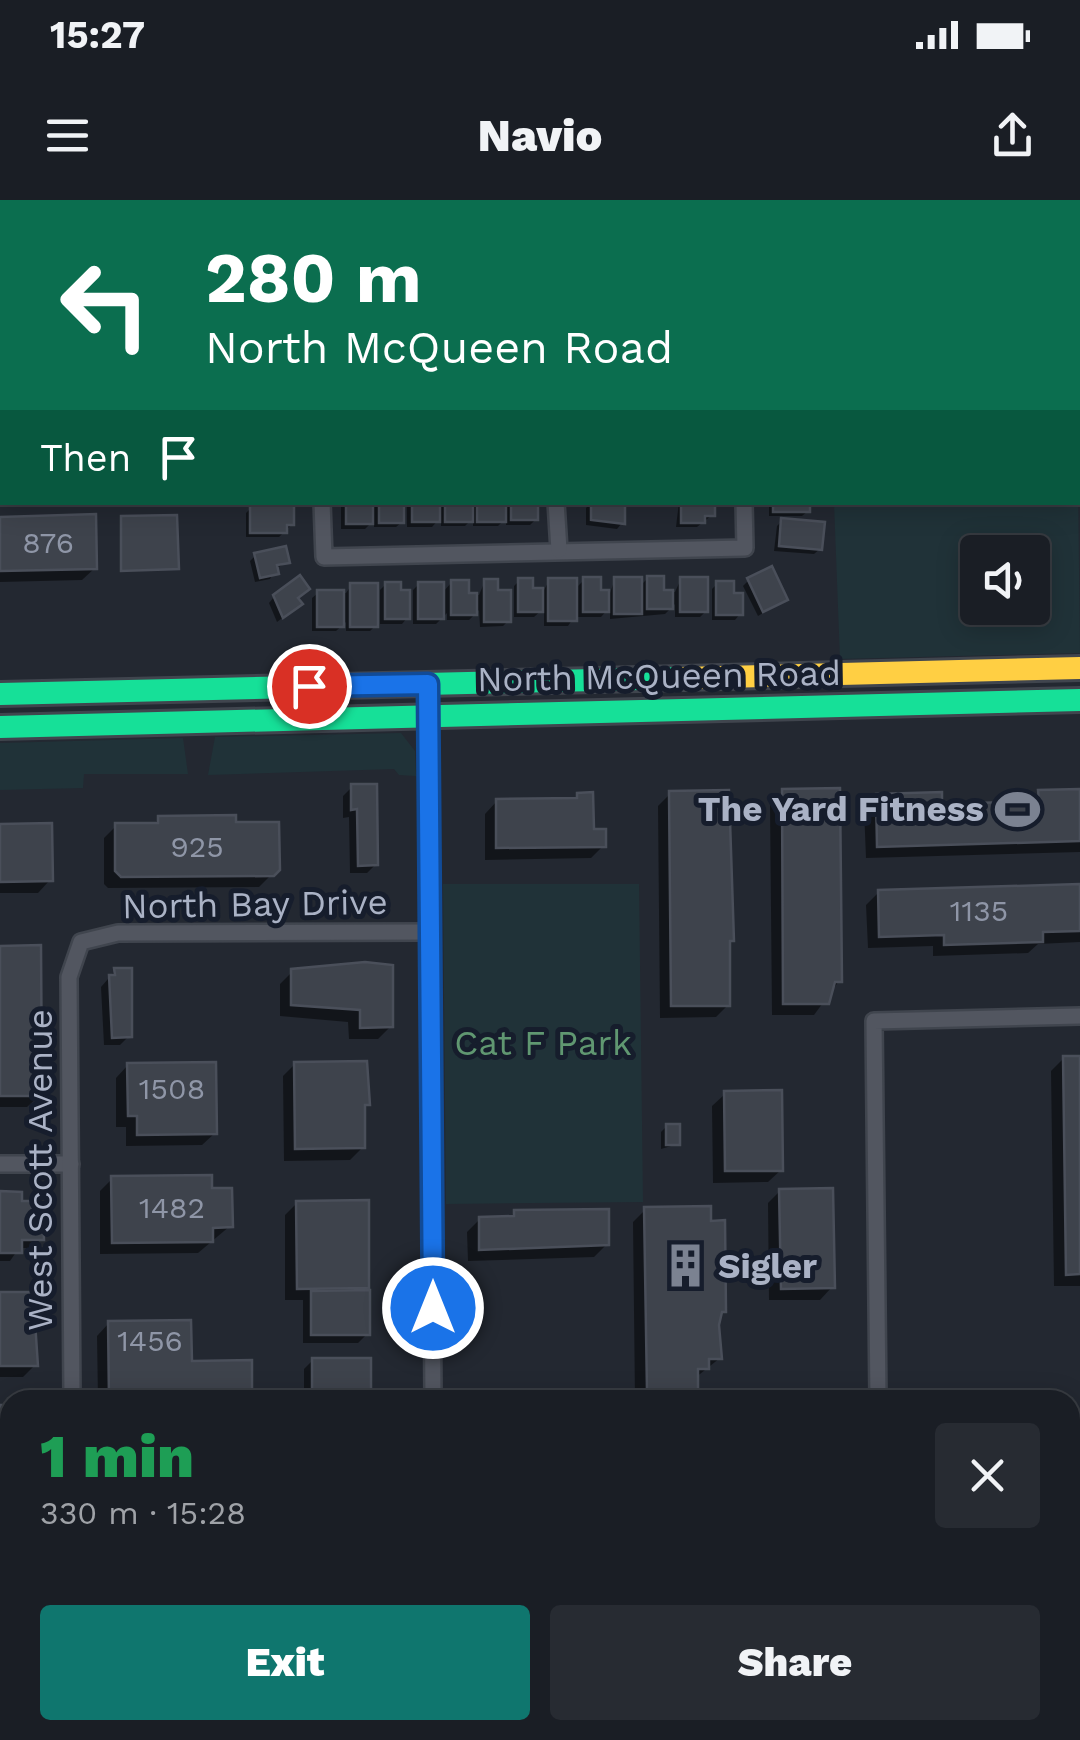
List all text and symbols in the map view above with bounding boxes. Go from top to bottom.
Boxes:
text: 15:27 [50,13,145,57]
icon: menu [40,108,95,163]
icon: share [985,108,1040,163]
text: Navio [478,109,602,162]
text: 280 m [205,237,422,319]
icon: left [40,240,170,370]
text: North McQueen Road [205,321,673,374]
icon: arrive [151,430,206,485]
text: Then [40,436,131,480]
house number: 876 [22,525,74,560]
map controls [960,535,1050,625]
button: sound [960,535,1050,625]
pin [267,644,352,729]
street label: North McQueen Road [477,652,841,700]
icon: arrive [282,659,337,714]
sports icon: The Yard Fitness [993,785,1041,833]
place label: The Yard Fitness [698,788,984,830]
house number: 925 [170,829,224,864]
street label: North Bay Drive [122,881,388,927]
house number: 1135 [950,893,1008,928]
street label: West Scott Avenue [19,1009,61,1331]
park label: Cat F Park [454,1022,632,1064]
house number: 1508 [139,1071,205,1106]
house number: 1482 [139,1190,205,1225]
building icon: Sigler [661,1242,709,1290]
place label: Sigler [718,1245,817,1287]
position arrow [381,1256,485,1360]
house number: 1456 [117,1323,183,1358]
text: 1 min [40,1421,194,1492]
button: close [935,1423,1040,1528]
text: 330 m · 15:28 [40,1494,246,1532]
button: Exit [40,1605,530,1720]
button: Share [550,1605,1040,1720]

